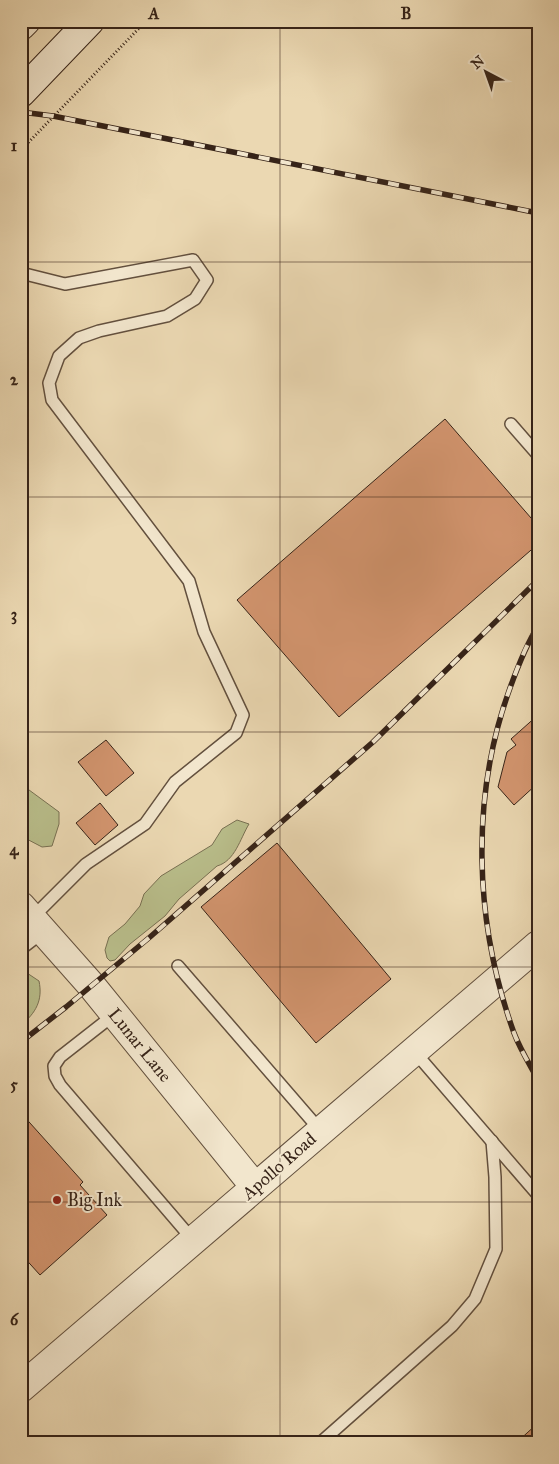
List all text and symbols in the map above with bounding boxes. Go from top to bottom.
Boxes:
text: A [148,4,160,23]
text: B [401,4,411,23]
north arrow [462,48,512,98]
text: N [468,52,488,73]
text: 1 [11,136,18,155]
text: 2 [10,370,19,389]
text: 3 [11,605,17,625]
text: 4 [10,840,20,860]
street label: Lunar Lane [103,1003,177,1087]
text: 5 [10,1075,18,1094]
street label: Apollo Road [237,1128,321,1205]
place label: Big Ink [67,1189,123,1212]
marker: Big Ink [51,1194,63,1206]
text: 6 [10,1310,19,1329]

